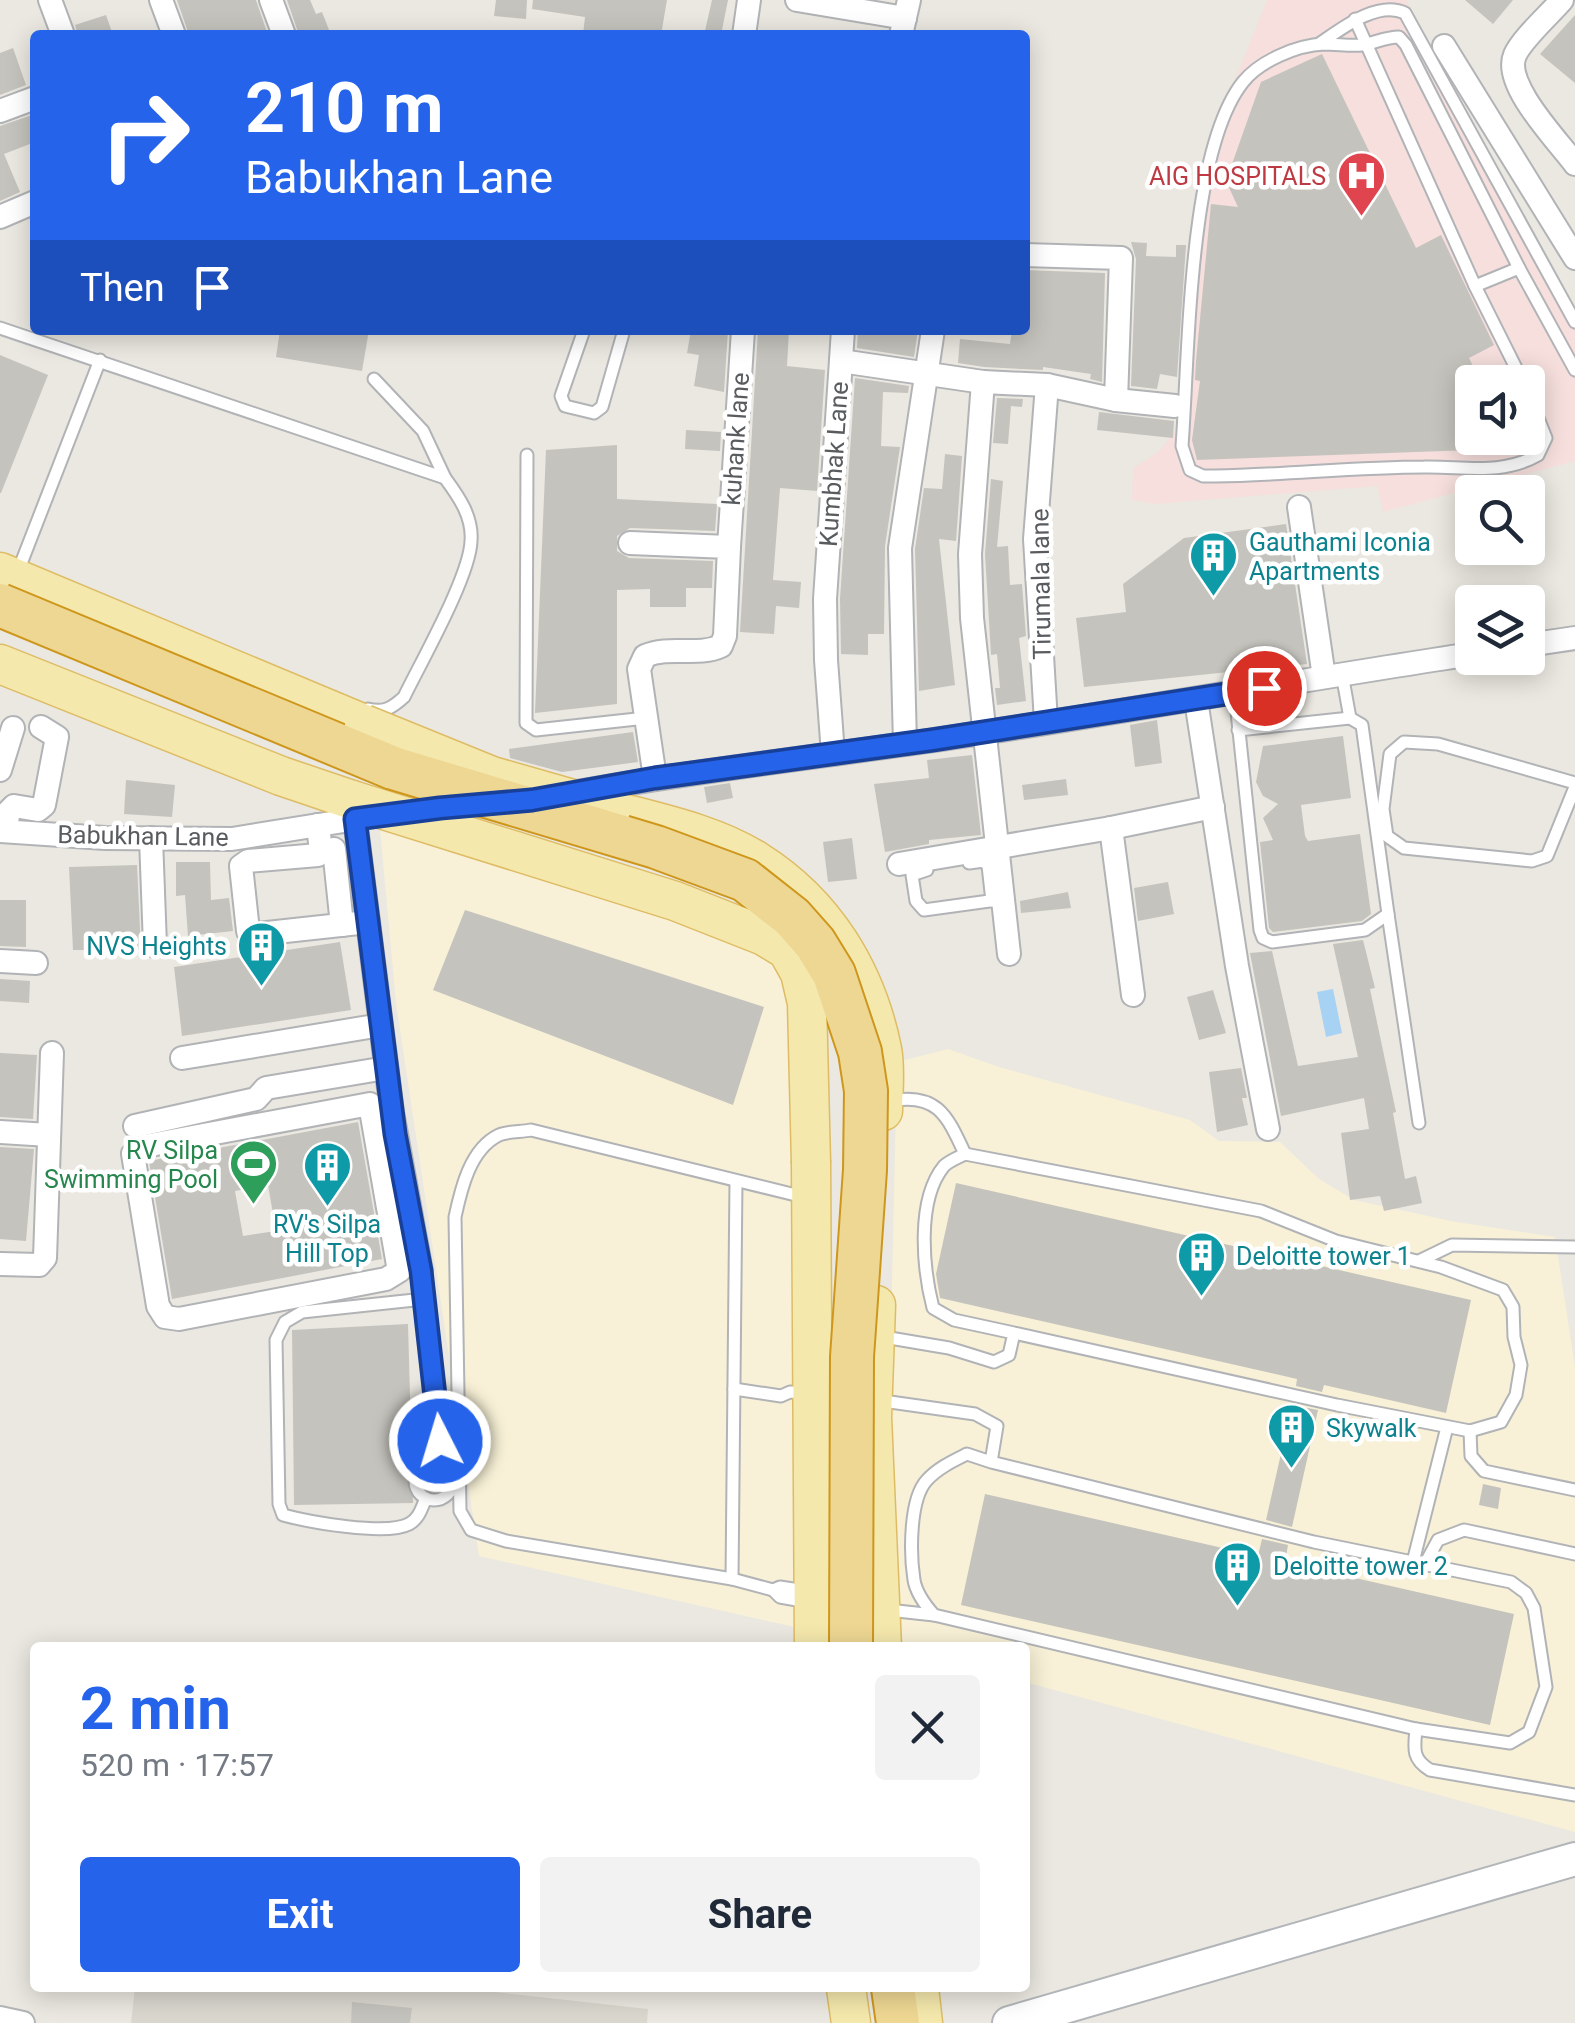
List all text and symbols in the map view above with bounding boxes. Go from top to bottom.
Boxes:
text: 210 m [245,67,444,149]
icon: right [80,70,210,200]
hospital icon: AIG HOSPITALS [1335,150,1387,218]
text: Babukhan Lane [245,151,553,204]
place label: AIG HOSPITALS [1149,162,1326,191]
icon: arrive [185,260,240,315]
text: Then [80,266,165,310]
map controls [1455,365,1545,675]
button: sound [1455,365,1545,455]
street label: kuhank lane [717,372,755,506]
street label: Kumbhak Lane [814,380,854,548]
button: search [1455,475,1545,565]
street label: Tirumala lane [1025,508,1057,660]
place label: Gauthami Iconia Apartments [1249,528,1431,586]
building icon: Gauthami Iconia Apartments [1188,530,1240,598]
button: layers [1455,585,1545,675]
pin [1222,646,1307,731]
icon: arrive [1237,661,1292,716]
street label: Babukhan Lane [57,820,229,852]
building icon: NVS Heights [236,920,288,988]
place label: NVS Heights [86,932,227,961]
place label: RV Silpa Swimming Pool [44,1136,218,1194]
sports icon: RV Silpa Swimming Pool [227,1138,279,1206]
building icon: RV's Silpa Hill Top [301,1140,353,1208]
place label: RV's Silpa Hill Top [273,1210,381,1268]
building icon: Deloitte tower 1 [1175,1230,1227,1298]
place label: Deloitte tower 1 [1236,1242,1411,1271]
position arrow [388,1389,492,1493]
building icon: Skywalk [1265,1402,1317,1470]
place label: Skywalk [1326,1414,1417,1443]
building icon: Deloitte tower 2 [1212,1540,1264,1608]
place label: Deloitte tower 2 [1273,1552,1448,1581]
text: 2 min [80,1673,231,1744]
button: close [875,1675,980,1780]
text: 520 m · 17:57 [80,1746,274,1784]
button: Exit [80,1857,520,1972]
button: Share [540,1857,980,1972]

